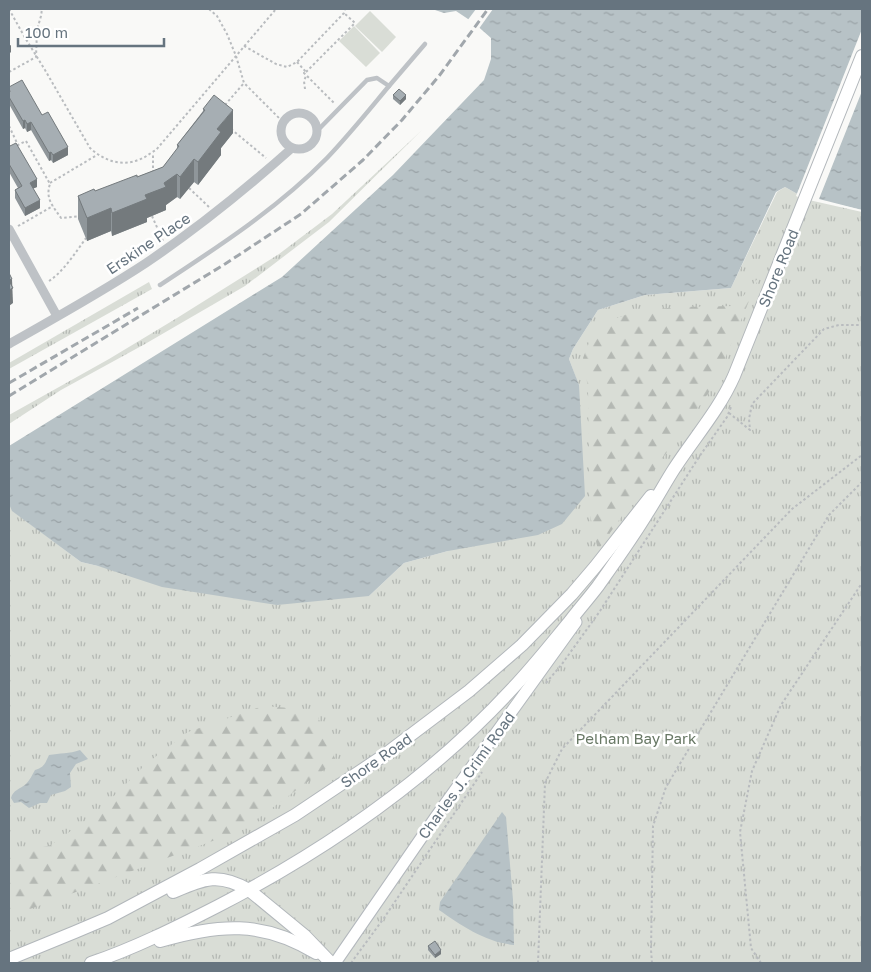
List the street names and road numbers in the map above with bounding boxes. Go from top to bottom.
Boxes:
street label: Erskine Place [103,208,194,278]
street label: Shore Road [754,226,802,310]
street label: Charles J. Crimi Road [414,708,518,842]
street label: Shore Road [337,729,415,791]

